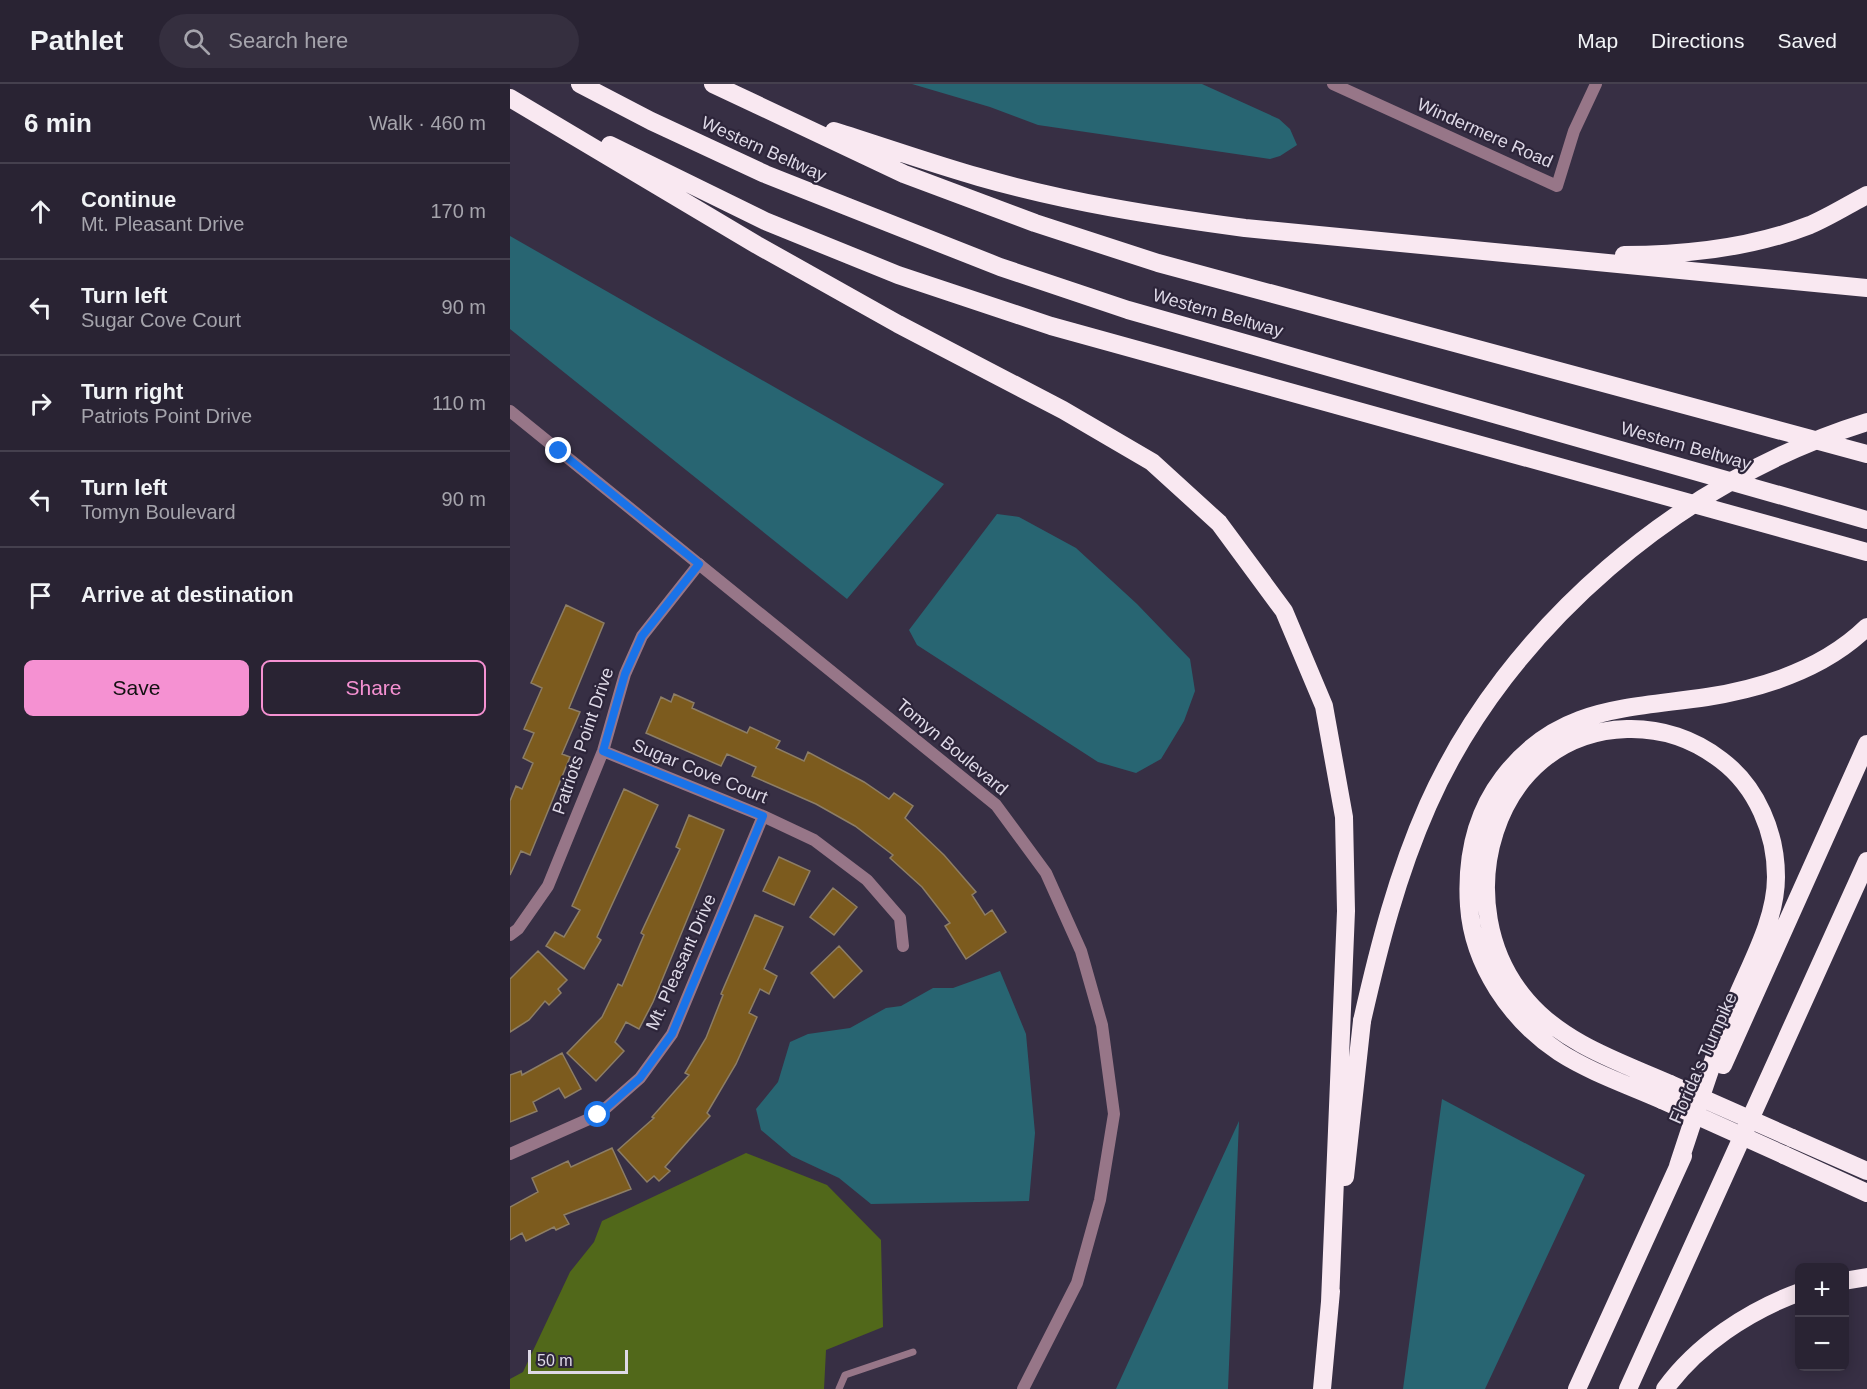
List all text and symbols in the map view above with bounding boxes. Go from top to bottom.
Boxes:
search box [159,14,579,68]
text: Pathlet [30,25,123,56]
icon: search [180,25,213,58]
text: Search here [228,28,348,53]
text: Map [1577,29,1618,52]
text: Directions [1651,29,1744,52]
text: Saved [1777,29,1837,52]
street label: Windermere Road [1414,94,1556,172]
text: 6 min [24,108,92,138]
text: Walk · 460 m [369,112,486,134]
street label: Western Beltway [698,112,830,186]
text: Continue [81,187,176,212]
icon: ahead [24,195,57,228]
text: 170 m [430,200,486,222]
text: Mt. Pleasant Drive [81,213,244,235]
text: Turn left [81,283,167,308]
street label: Western Beltway [1150,285,1286,341]
icon: left [24,291,57,324]
text: 90 m [442,296,486,318]
text: Sugar Cove Court [81,309,241,331]
text: Turn right [81,379,183,404]
icon: right [24,387,57,420]
text: 110 m [432,392,486,414]
text: Patriots Point Drive [81,405,252,427]
street label: Western Beltway [1618,418,1754,474]
route end [545,437,571,463]
text: Turn left [81,475,167,500]
icon: left [24,483,57,516]
text: 90 m [442,488,486,510]
text: Tomyn Boulevard [81,501,236,523]
icon: arrive [24,579,57,612]
text: Arrive at destination [81,582,294,607]
button: Save [24,660,249,716]
button: Share [261,660,486,716]
street label: Patriots Point Drive [548,665,618,817]
street label: Tomyn Boulevard [892,695,1012,799]
street label: Sugar Cove Court [629,735,771,807]
street label: Mt. Pleasant Drive [642,891,720,1033]
street label: Florida's Turnpike [1665,989,1741,1127]
route start [584,1101,610,1127]
map controls [1795,1263,1849,1371]
button: + [1795,1263,1849,1317]
button: − [1795,1317,1849,1371]
scale bar [528,1347,628,1374]
text: 50 m [537,1352,573,1369]

